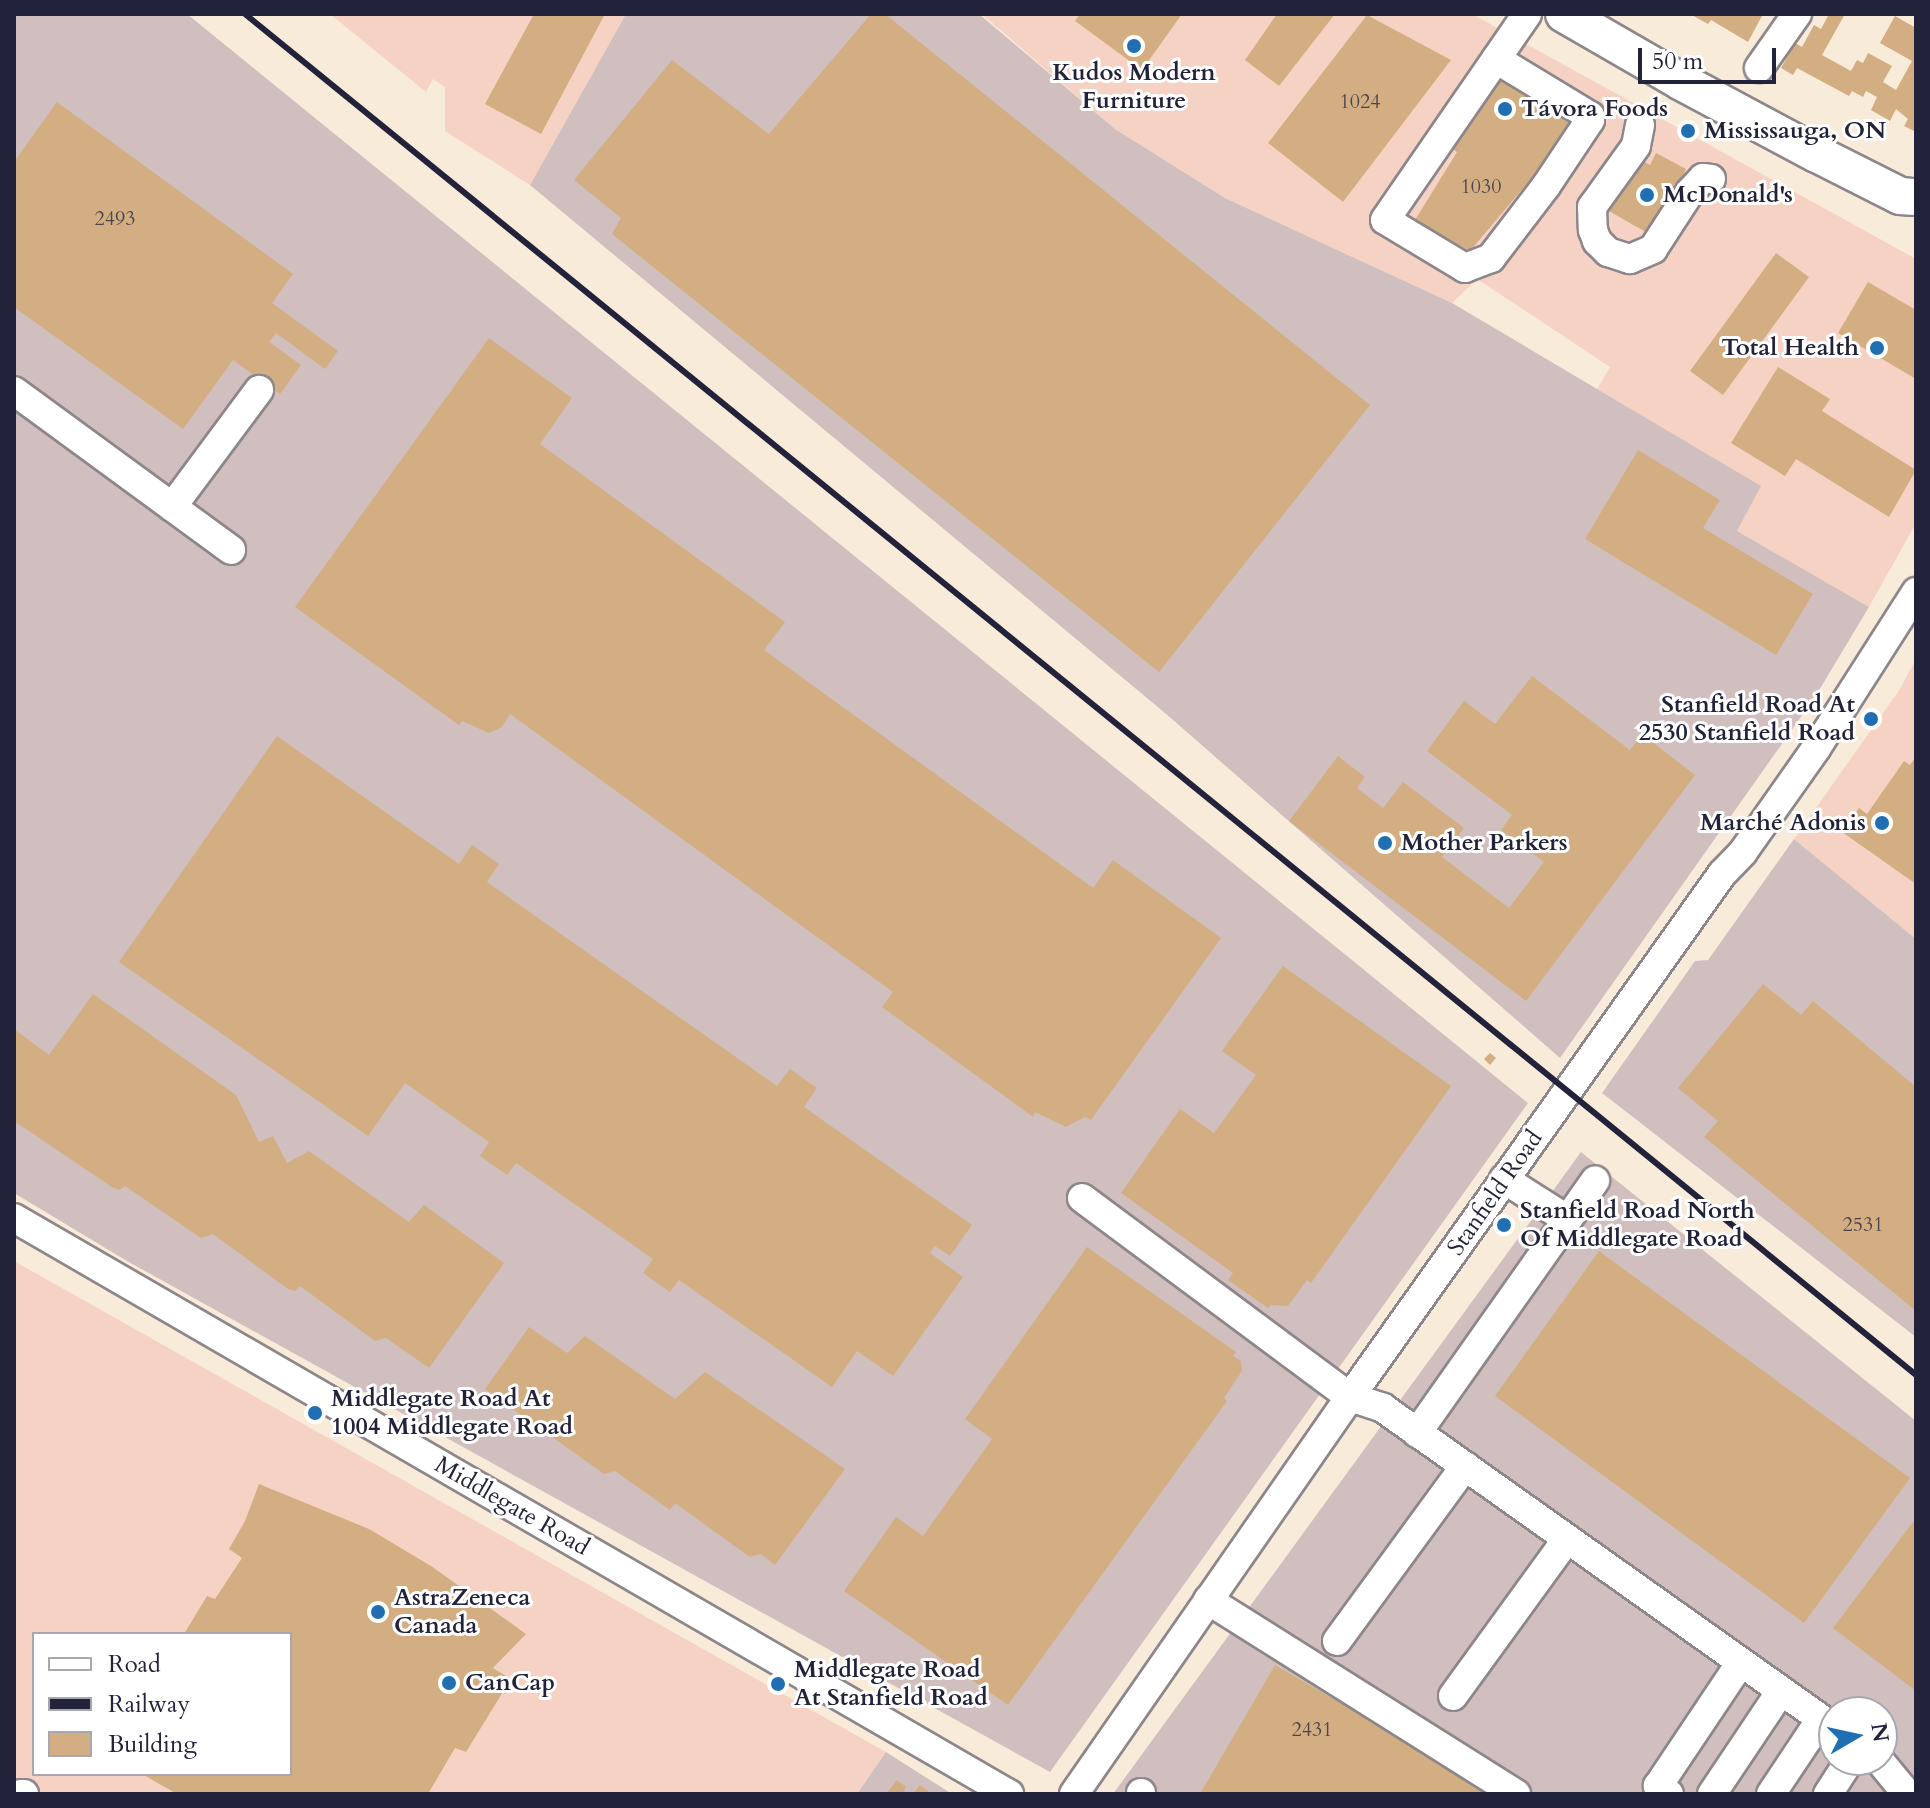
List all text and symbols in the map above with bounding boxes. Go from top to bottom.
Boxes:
scale bar [1642,32,1780,82]
marker: Kudos Modern Furniture [1125,37,1143,55]
text: 50 m [1652,45,1703,78]
place label: Kudos Modern Furniture [1052,59,1216,115]
house number: 1024 [1340,89,1380,113]
place label: Távora Foods [1521,95,1668,123]
marker: Távora Foods [1496,100,1514,118]
place label: Mississauga, ON [1704,117,1886,145]
marker: Mississauga, ON [1679,122,1697,140]
house number: 1030 [1461,174,1501,198]
place label: McDonald's [1663,181,1793,209]
marker: McDonald's [1638,186,1656,204]
house number: 2493 [95,206,135,230]
place label: Total Health [1721,334,1859,362]
marker: Total Health [1866,337,1888,359]
place label: Stanfield Road At 2530 Stanfield Road [1639,691,1855,747]
marker: Stanfield Road At 2530 Stanfield Road [1862,710,1880,728]
place label: Marché Adonis [1700,809,1866,837]
marker: Marché Adonis [1873,814,1891,832]
place label: Mother Parkers [1401,829,1568,857]
marker: Mother Parkers [1376,834,1394,852]
street label: Stanfield Road [1441,1125,1549,1261]
place label: Stanfield Road North Of Middlegate Road [1520,1197,1755,1253]
house number: 2531 [1843,1212,1883,1236]
marker: Stanfield Road North Of Middlegate Road [1495,1216,1513,1234]
place label: Middlegate Road At 1004 Middlegate Road [331,1385,573,1441]
marker: Middlegate Road At 1004 Middlegate Road [306,1404,324,1422]
street label: Middlegate Road [430,1450,594,1562]
place label: AstraZeneca Canada [394,1584,530,1640]
marker: AstraZeneca Canada [369,1603,387,1621]
legend [32,1632,292,1776]
text: Road [108,1648,161,1681]
place label: Middlegate Road At Stanfield Road [794,1656,988,1712]
place label: CanCap [465,1669,555,1697]
marker: CanCap [440,1674,458,1692]
marker: Middlegate Road At Stanfield Road [769,1675,787,1693]
text: Railway [108,1688,190,1721]
north arrow [1818,1696,1898,1776]
house number: 2431 [1292,1717,1332,1741]
text: N [1863,1721,1896,1744]
text: Building [108,1728,197,1761]

